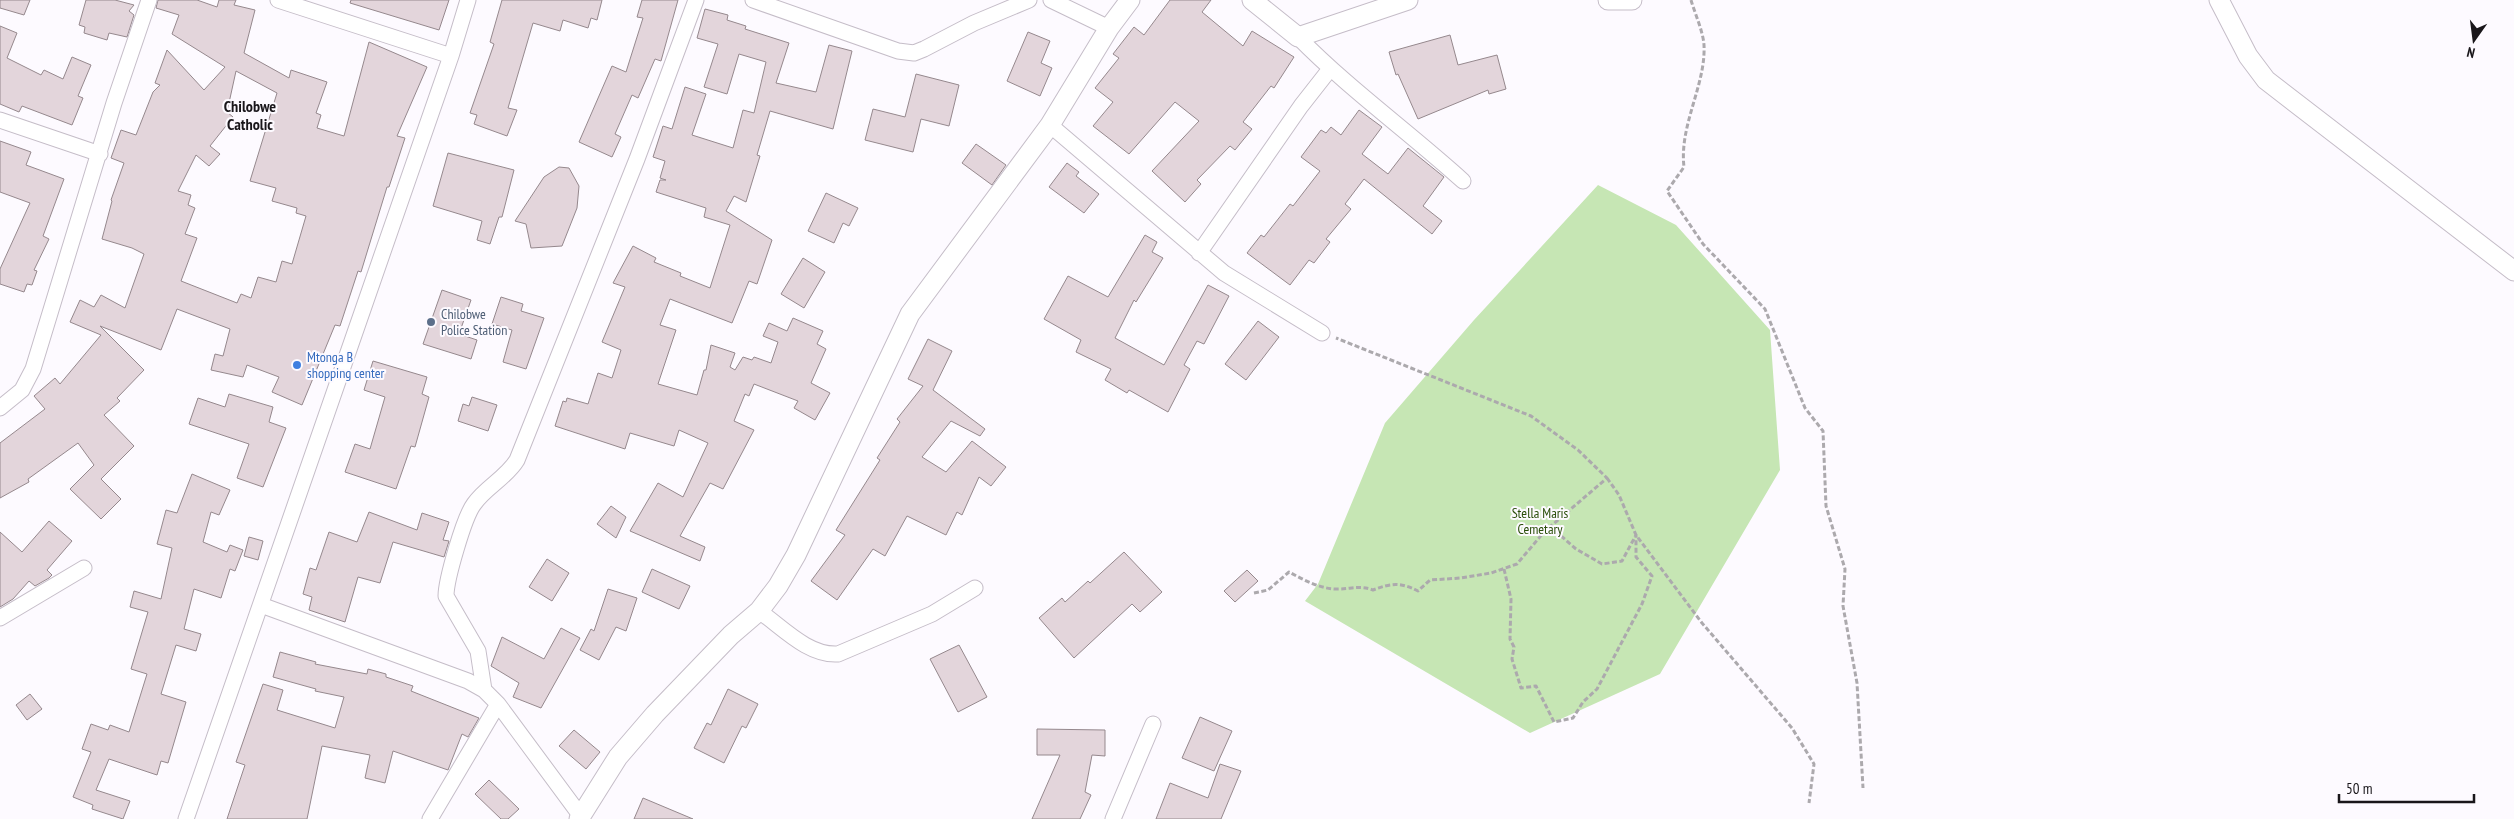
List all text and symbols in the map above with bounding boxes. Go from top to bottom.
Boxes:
north arrow [2449,15,2499,65]
text: N [2465,43,2477,62]
district label: Chilobwe Catholic [224,96,276,134]
place label: Chilobwe Police Station [441,305,507,339]
marker: Chilobwe Police Station [425,316,437,328]
place label: Mtonga B shopping center [307,348,385,382]
marker: Mtonga B shopping center [291,359,303,371]
park label: Stella Maris Cemetary [1512,504,1569,538]
scale bar [2339,772,2474,804]
text: 50 m [2346,779,2372,798]

